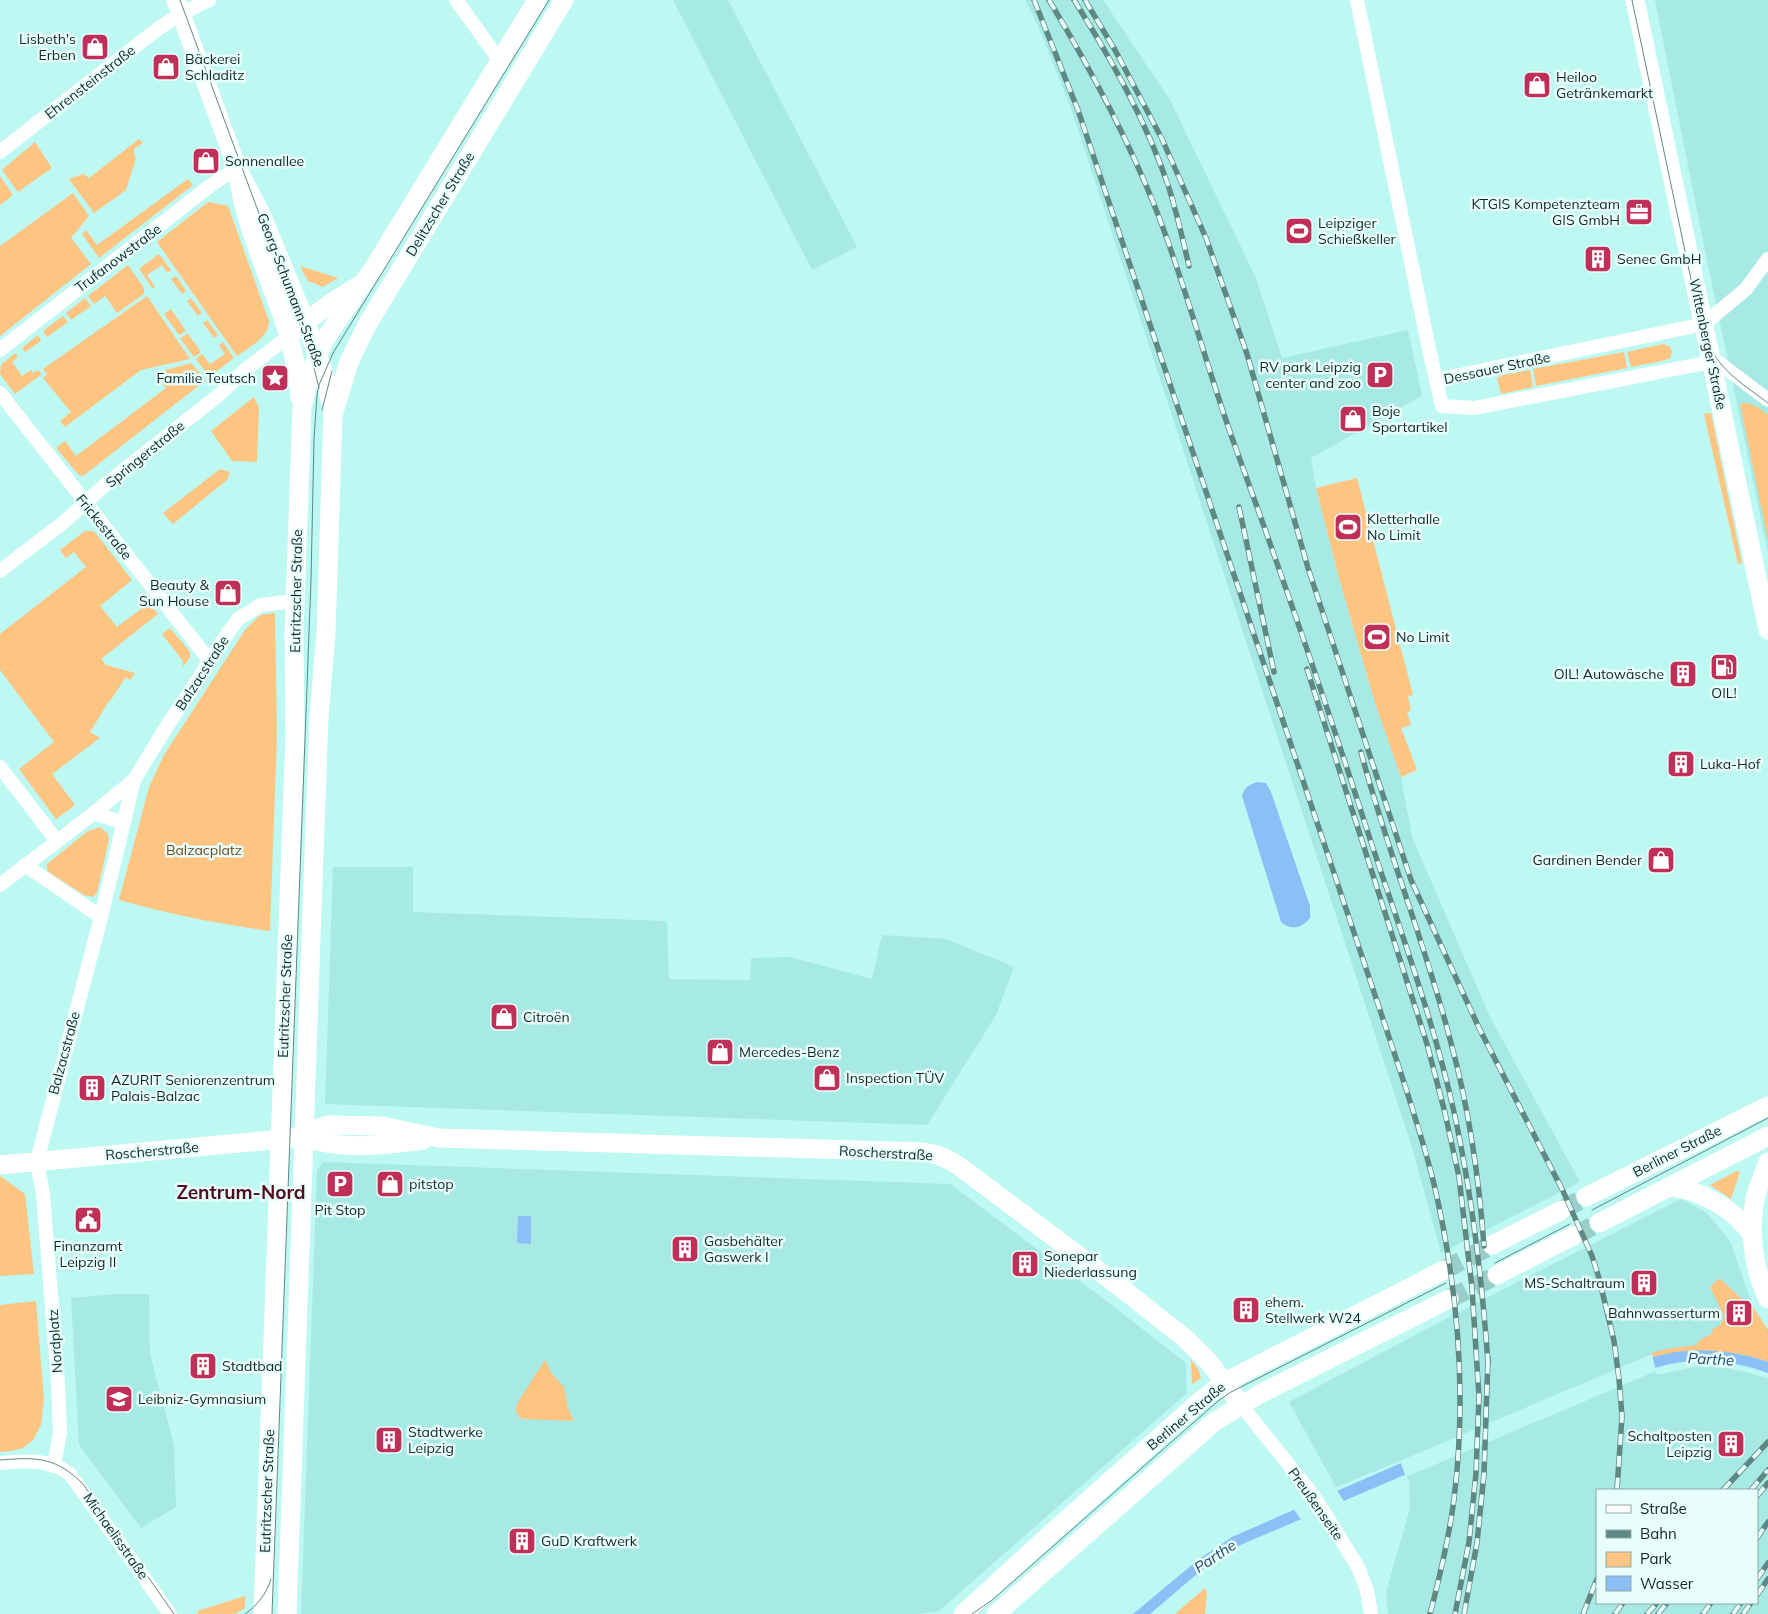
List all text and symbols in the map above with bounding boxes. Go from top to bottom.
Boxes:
place label: Lisbeth's Erben [19,30,76,64]
shop icon: Lisbeth's Erben [80,32,110,62]
street label: Ehrensteinstraße [41,41,139,123]
place label: Bäckerei Schladitz [185,50,245,84]
shop icon: Bäckerei Schladitz [151,52,181,82]
place label: Heiloo Getränkemarkt [1556,68,1653,102]
shop icon: Heiloo Getränkemarkt [1522,70,1552,100]
shop icon: Sonnenallee [191,146,221,176]
street label: Delitzscher Straße [402,148,478,260]
place label: Sonnenallee [225,152,304,170]
place label: KTGIS Kompetenzteam GIS GmbH [1471,195,1620,229]
office icon: KTGIS Kompetenzteam GIS GmbH [1624,197,1654,227]
street label: Georg-Schumann-Straße [253,211,329,369]
place label: Leipziger Schießkeller [1318,214,1397,248]
sports icon: Leipziger Schießkeller [1284,216,1314,246]
street label: Trufanowstraße [71,220,165,296]
building icon: Senec GmbH [1583,244,1613,274]
place label: Senec GmbH [1617,250,1701,268]
street label: Wittenberger Straße [1685,277,1731,411]
street label: Dessauer Straße [1442,348,1552,388]
place label: RV park Leipzig center and zoo [1259,358,1361,392]
parking icon: RV park Leipzig center and zoo [1365,360,1395,390]
place icon: Familie Teutsch [260,363,290,393]
place label: Familie Teutsch [156,369,256,387]
place label: Boje Sportartikel [1372,402,1448,436]
shop icon: Boje Sportartikel [1338,404,1368,434]
street label: Springerstraße [102,417,188,491]
street label: Frickestraße [72,490,136,564]
place label: Kletterhalle No Limit [1367,510,1440,544]
sports icon: Kletterhalle No Limit [1333,512,1363,542]
street label: Eutritzscher Straße [286,529,306,653]
place label: Beauty & Sun House [139,576,210,610]
shop icon: Beauty & Sun House [213,578,243,608]
sports icon: No Limit [1362,622,1392,652]
place label: No Limit [1396,628,1450,646]
street label: Balzacstraße [171,632,233,714]
fuel station icon: OIL! [1709,652,1739,682]
building icon: OIL! Autowäsche [1668,659,1698,689]
place label: OIL! Autowäsche [1554,665,1664,683]
place label: OIL! [1711,684,1737,702]
building icon: Luka-Hof [1666,749,1696,779]
place label: Luka-Hof [1700,755,1761,773]
park label: Balzacplatz [166,841,242,859]
shop icon: Gardinen Bender [1646,845,1676,875]
place label: Gardinen Bender [1533,851,1643,869]
street label: Eutritzscher Straße [274,934,296,1058]
shop icon: Citroën [489,1002,519,1032]
place label: Citroën [523,1008,570,1026]
street label: Balzacstraße [44,1009,84,1097]
shop icon: Mercedes-Benz [705,1037,735,1067]
place label: Mercedes-Benz [739,1043,840,1061]
shop icon: Inspection TÜV [812,1063,842,1093]
place label: Inspection TÜV [846,1069,944,1087]
place label: AZURIT Seniorenzentrum Palais-Balzac [111,1071,275,1105]
building icon: AZURIT Seniorenzentrum Palais-Balzac [77,1073,107,1103]
street label: Berliner Straße [1630,1121,1724,1181]
street label: Roscherstraße [104,1138,200,1164]
street label: Roscherstraße [839,1142,933,1164]
parking icon: Pit Stop [325,1169,355,1199]
shop icon: pitstop [375,1169,405,1199]
place label: pitstop [409,1175,454,1193]
district label: Zentrum-Nord [176,1180,306,1204]
place label: Pit Stop [315,1201,365,1219]
public building icon: Finanzamt Leipzig II [73,1205,103,1235]
place label: Gasbehälter Gaswerk I [704,1232,784,1266]
building icon: Gasbehälter Gaswerk I [670,1234,700,1264]
place label: Finanzamt Leipzig II [54,1237,122,1271]
place label: Sonepar Niederlassung [1044,1247,1137,1281]
building icon: Sonepar Niederlassung [1010,1249,1040,1279]
building icon: MS-Schaltraum [1629,1268,1659,1298]
place label: MS-Schaltraum [1524,1274,1625,1292]
place label: ehem. Stellwerk W24 [1265,1293,1361,1327]
building icon: ehem. Stellwerk W24 [1231,1295,1261,1325]
building icon: Bahnwasserturm [1724,1298,1754,1328]
place label: Bahnwasserturm [1608,1304,1720,1322]
street label: Nordplatz [44,1308,66,1374]
water label: Parthe [1687,1348,1735,1370]
building icon: Stadtbad [188,1351,218,1381]
place label: Stadtbad [222,1357,283,1375]
street label: Berliner Straße [1143,1378,1229,1454]
school or university icon: Leibniz-Gymnasium [104,1384,134,1414]
place label: Leibniz-Gymnasium [138,1390,266,1408]
place label: Stadtwerke Leipzig [408,1423,483,1457]
building icon: Stadtwerke Leipzig [374,1425,404,1455]
place label: Schaltposten Leipzig [1628,1427,1712,1461]
street label: Eutritzscher Straße [256,1429,278,1553]
building icon: Schaltposten Leipzig [1716,1429,1746,1459]
street label: Preußenseite [1284,1464,1348,1544]
street label: Michaelisstraße [79,1489,153,1583]
legend [1596,1489,1758,1604]
text: Straße [1640,1499,1687,1518]
text: Bahn [1640,1524,1677,1543]
building icon: GuD Kraftwerk [507,1526,537,1556]
place label: GuD Kraftwerk [541,1532,638,1550]
water label: Parthe [1190,1535,1240,1577]
text: Park [1640,1549,1672,1568]
text: Wasser [1640,1574,1694,1593]

